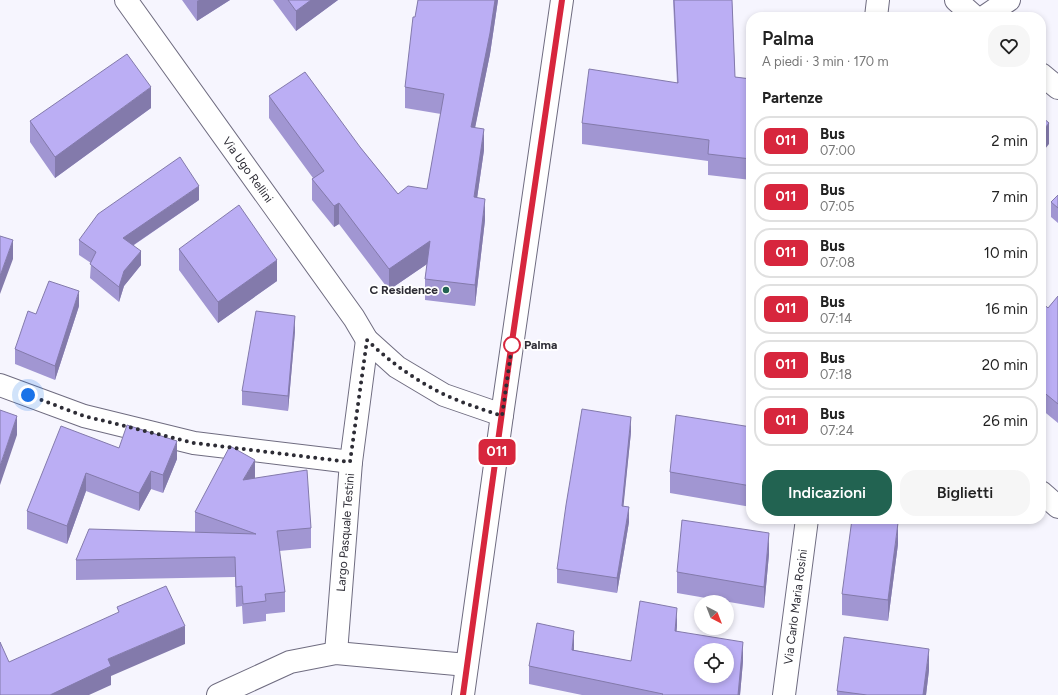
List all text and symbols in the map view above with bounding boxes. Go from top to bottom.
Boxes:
button: heart [988,25,1030,67]
text: Palma [762,27,814,50]
text: A piedi · 3 min · 170 m [762,54,888,69]
text: Partenze [762,89,823,107]
text: Bus [820,125,845,143]
text: 011 [776,132,796,149]
text: 2 min [991,132,1028,150]
street label: Via Ugo Rellini [220,134,276,205]
text: 07:00 [820,143,855,158]
text: Bus [820,181,845,199]
text: 011 [776,188,796,205]
text: 7 min [992,188,1028,206]
text: 07:05 [820,199,854,214]
text: Bus [820,237,845,255]
text: 011 [776,244,796,261]
text: 10 min [984,244,1028,262]
text: 07:08 [820,255,855,270]
place label: C Residence [370,283,438,297]
marker: C Residence [441,285,451,295]
text: Bus [820,293,845,311]
text: 011 [776,300,796,317]
text: 16 min [985,300,1028,318]
text: 07:14 [820,311,852,326]
marker: Palma [503,336,521,354]
place label: Palma [524,338,557,352]
text: Bus [820,349,845,367]
text: 011 [776,356,796,373]
text: 20 min [982,356,1028,374]
text: 07:18 [820,367,852,382]
your location [18,385,38,405]
text: Bus [820,405,845,423]
text: 011 [776,412,796,429]
text: 26 min [983,412,1028,430]
text: 07:24 [820,423,854,438]
line badge: 011 [474,439,520,465]
text: 011 [487,443,507,460]
button: Indicazioni [762,470,892,516]
button: Biglietti [900,470,1030,516]
street label: Largo Pasquale Testini [334,473,357,592]
street label: Via Carlo Maria Rosini [781,548,810,665]
north arrow [694,595,734,635]
map controls [694,595,734,683]
button: locate [694,643,734,683]

